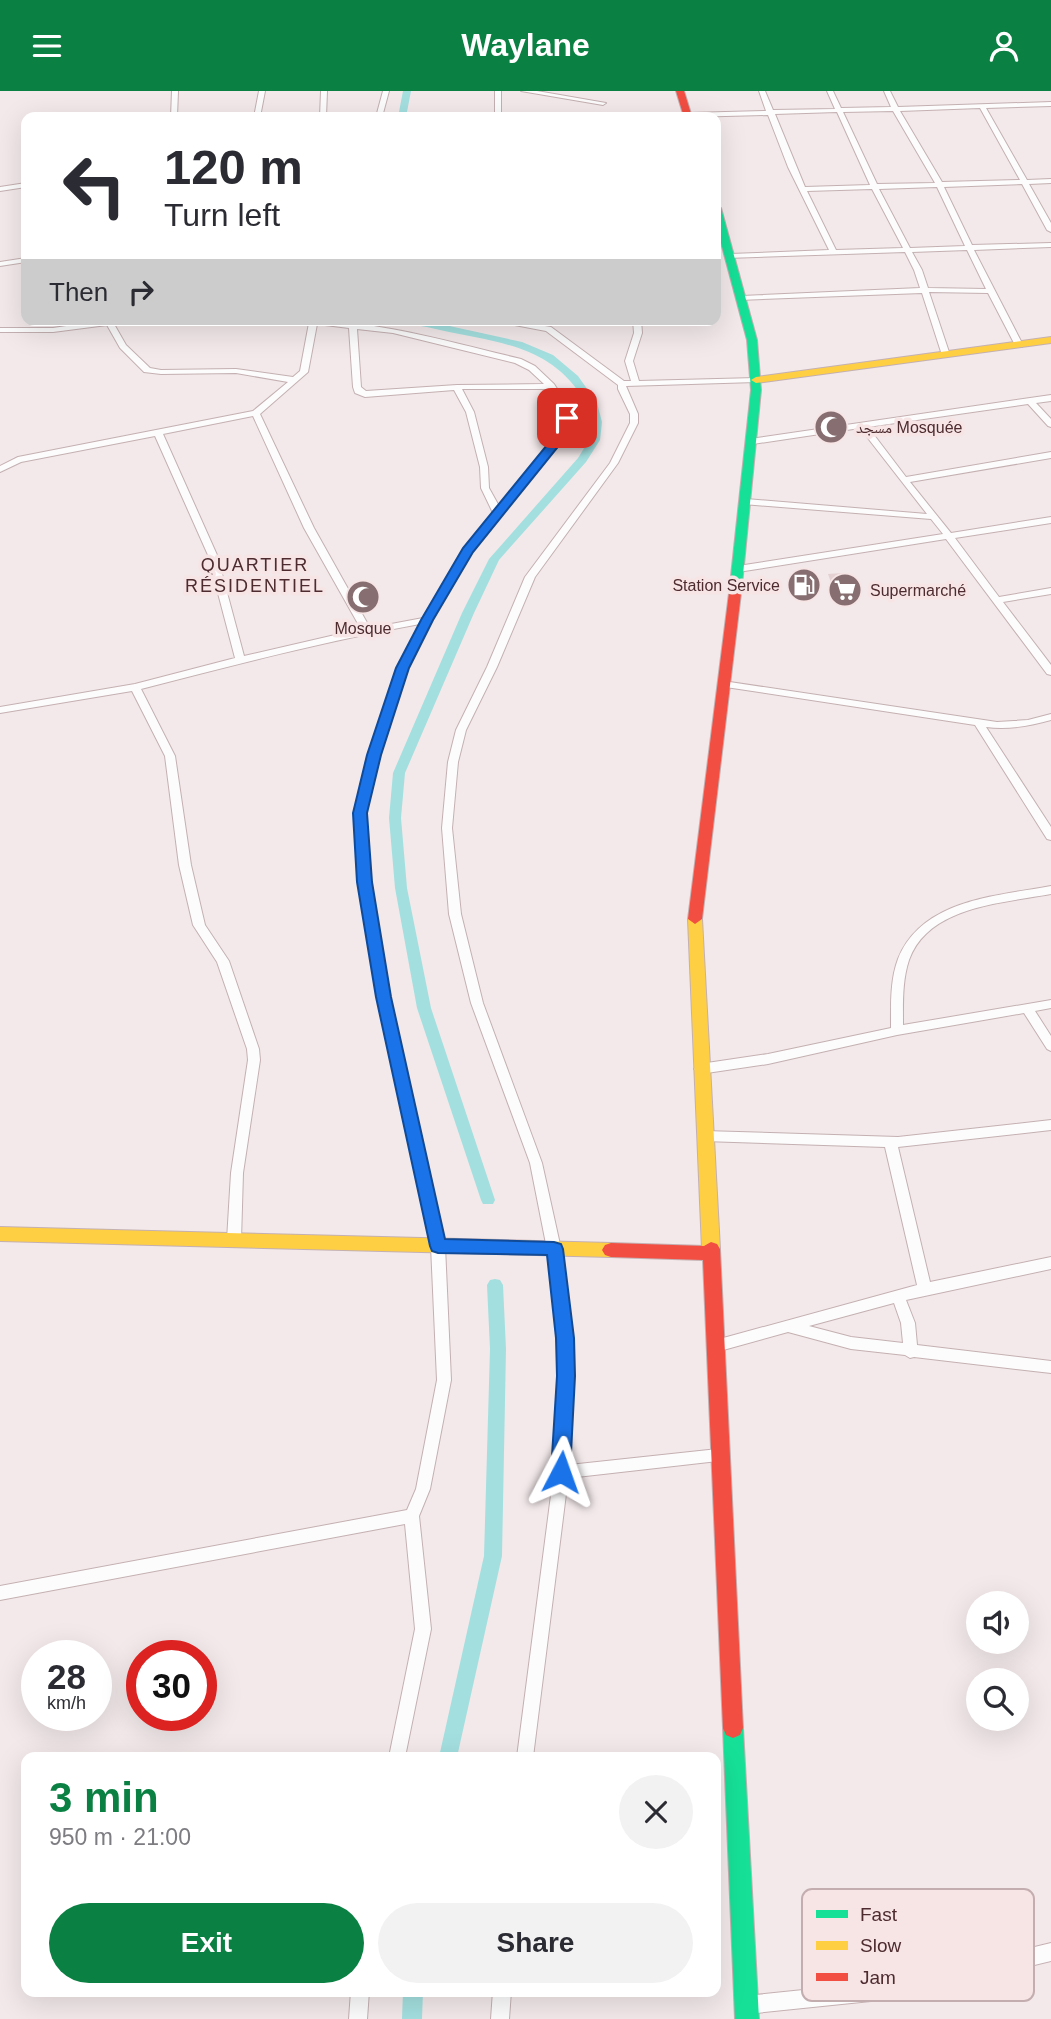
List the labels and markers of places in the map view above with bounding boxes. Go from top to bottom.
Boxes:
pin [537,388,597,448]
mosque icon: مسجد Mosquée [812,408,850,446]
place label: مسجد Mosquée [856,419,963,436]
fuel station icon: Station Service [785,566,823,604]
supermarket icon: Supermarché [826,571,864,609]
place label: Station Service [672,577,780,594]
mosque icon: Mosque [344,578,382,616]
place label: Supermarché [870,582,966,599]
place label: Mosque [335,620,392,637]

